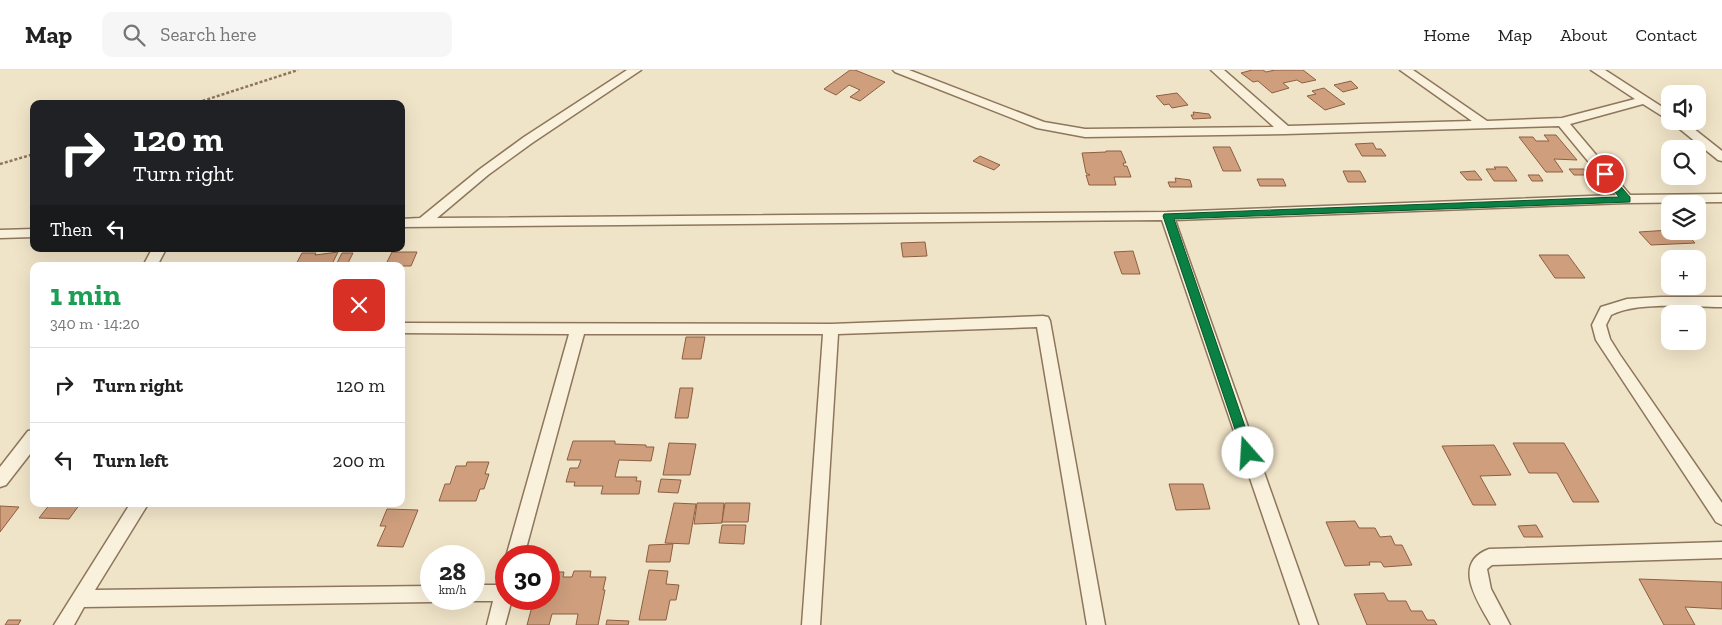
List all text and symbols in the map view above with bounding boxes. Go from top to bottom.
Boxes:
search box [102,12,452,57]
text: Map [25,20,72,49]
icon: search [120,21,148,49]
text: Search here [160,23,257,46]
text: Home [1423,24,1470,46]
text: Map [1498,24,1532,46]
text: About [1560,24,1607,46]
text: Contact [1635,24,1697,46]
map controls [1661,85,1706,350]
button: sound [1661,85,1706,130]
text: 120 m [133,118,223,160]
icon: right [50,120,115,185]
button: search [1661,140,1706,185]
pin [1584,153,1626,195]
text: Turn right [133,160,234,187]
icon: arrive [1591,160,1619,188]
button: layers [1661,195,1706,240]
icon: left [102,215,130,243]
text: Then [50,218,92,241]
button: + [1661,250,1706,295]
text: 1 min [50,277,121,313]
button: close [333,279,385,331]
button: − [1661,305,1706,350]
text: 340 m · 14:20 [50,314,140,333]
icon: right [50,371,78,399]
text: Turn right [93,374,183,397]
text: 120 m [336,374,385,397]
position arrow [1221,426,1273,478]
icon: left [50,446,78,474]
text: Turn left [93,449,168,472]
text: 200 m [333,449,385,472]
speed limit sign: 30 [495,545,560,610]
text: 28 [439,556,466,586]
text: km/h [439,583,466,597]

